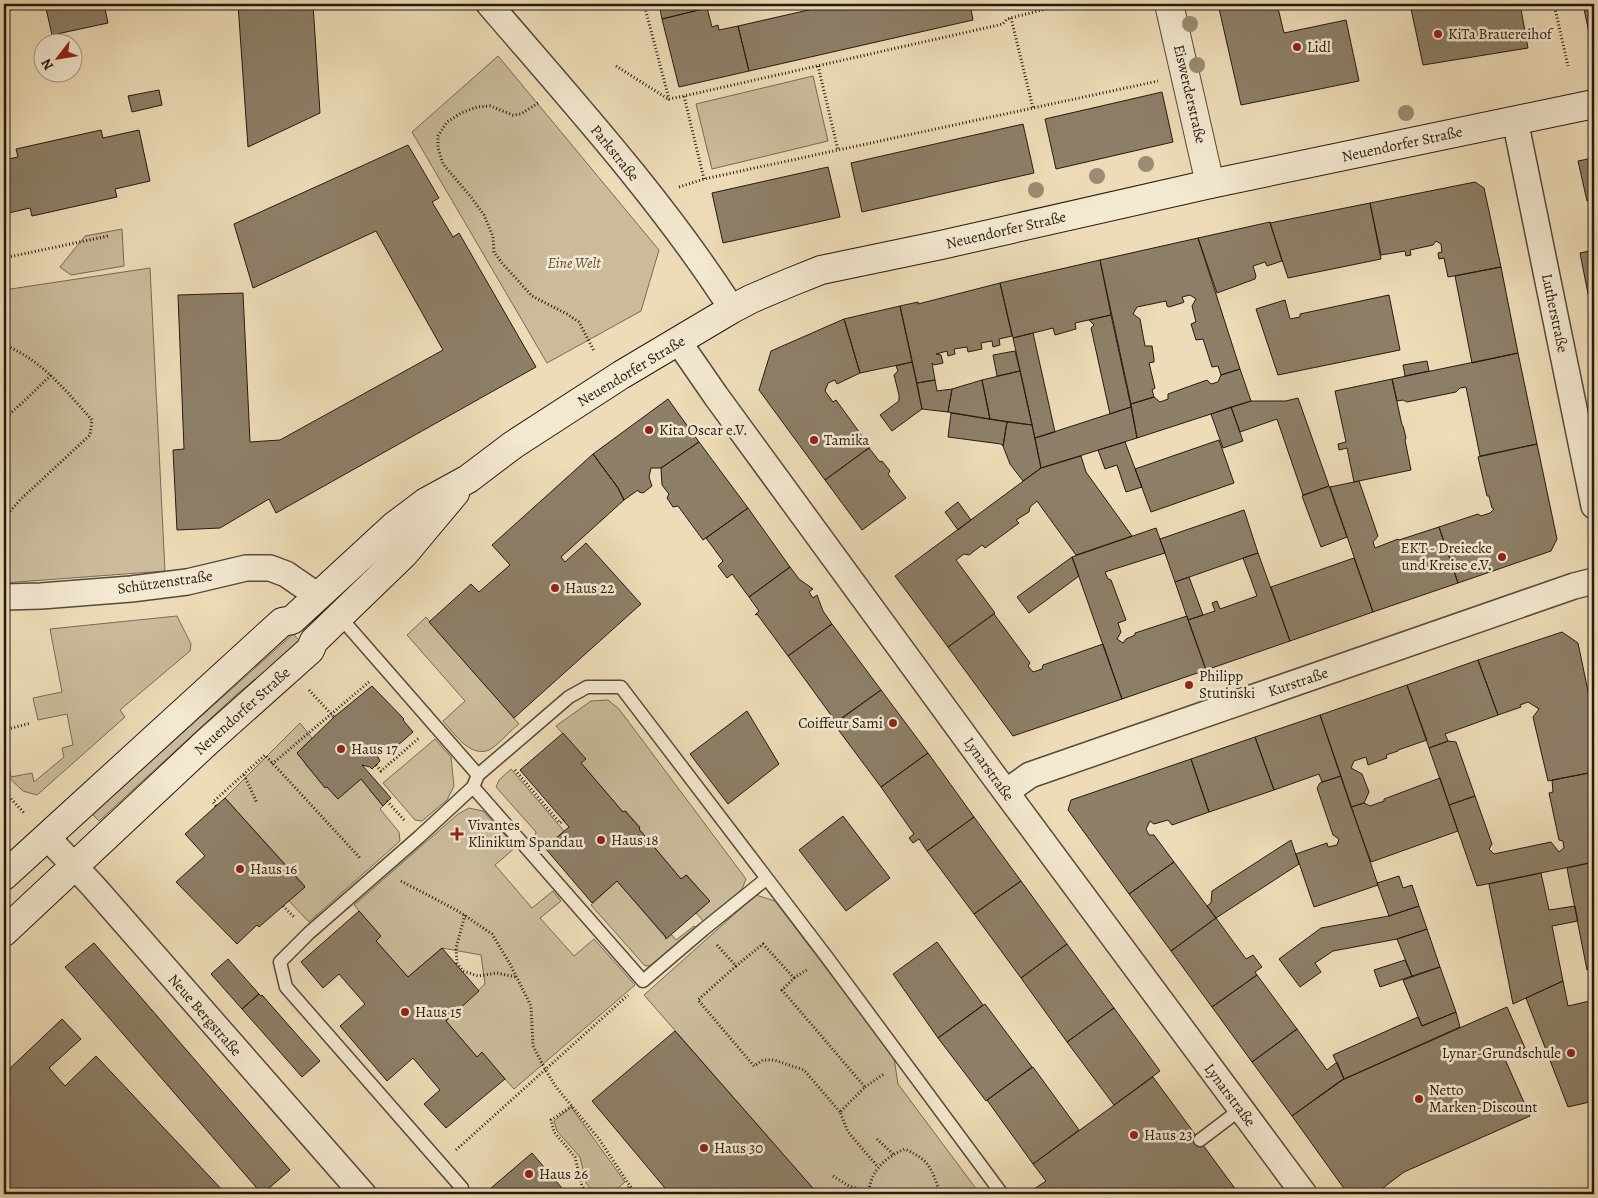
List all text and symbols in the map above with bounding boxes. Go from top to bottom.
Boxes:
place label: KiTa Brauereihof [1448,24,1554,44]
marker: KiTa Brauereihof [1432,28,1444,40]
north arrow [32,32,82,82]
place label: Lidl [1307,37,1331,57]
marker: Lidl [1291,41,1303,53]
street label: Eiswerderstraße [1169,43,1211,146]
text: N [37,55,58,74]
street label: Parkstraße [586,121,644,186]
street label: Neuendorfer Straße [1340,121,1464,167]
street label: Neuendorfer Straße [944,206,1068,254]
park label: Eine Welt [547,253,601,273]
street label: Lutherstraße [1537,272,1573,355]
street label: Neuendorfer Straße [573,331,689,411]
place label: Kita Oscar e.V. [659,420,747,440]
marker: Kita Oscar e.V. [643,424,655,436]
place label: Tamika [824,430,869,450]
marker: Tamika [808,434,820,446]
place label: EKT - Dreiecke und Kreise e.V. [1400,538,1492,575]
marker: EKT - Dreiecke und Kreise e.V. [1496,551,1508,563]
street label: Schützenstraße [116,565,214,599]
place label: Haus 22 [565,578,614,598]
marker: Haus 22 [549,582,561,594]
street label: Neuendorfer Straße [190,662,294,759]
street label: Kurstraße [1265,662,1331,702]
place label: Philipp Stutinski [1199,666,1255,703]
marker: Philipp Stutinski [1183,679,1195,691]
place label: Coiffeur Sami [798,713,883,733]
marker: Coiffeur Sami [887,717,899,729]
street label: Lynarstraße [959,733,1019,805]
place label: Haus 17 [351,739,398,759]
marker: Haus 17 [335,743,347,755]
place label: Vivantes Klinikum Spandau [467,815,584,852]
marker: Vivantes Klinikum Spandau [450,827,464,841]
place label: Haus 18 [611,830,659,850]
marker: Haus 18 [595,834,607,846]
place label: Haus 16 [250,859,297,879]
marker: Haus 16 [234,863,246,875]
street label: Neue Bergstraße [164,970,246,1061]
place label: Haus 15 [415,1002,462,1022]
marker: Haus 15 [399,1006,411,1018]
place label: Lynar-Grundschule [1442,1043,1561,1063]
marker: Lynar-Grundschule [1565,1047,1577,1059]
street label: Lynarstraße [1200,1059,1260,1131]
place label: Netto Marken-Discount [1429,1080,1537,1117]
marker: Netto Marken-Discount [1413,1093,1425,1105]
place label: Haus 23 [1144,1125,1192,1145]
marker: Haus 23 [1128,1129,1140,1141]
place label: Haus 30 [714,1138,763,1158]
marker: Haus 30 [698,1142,710,1154]
place label: Haus 26 [539,1164,588,1184]
marker: Haus 26 [523,1168,535,1180]

